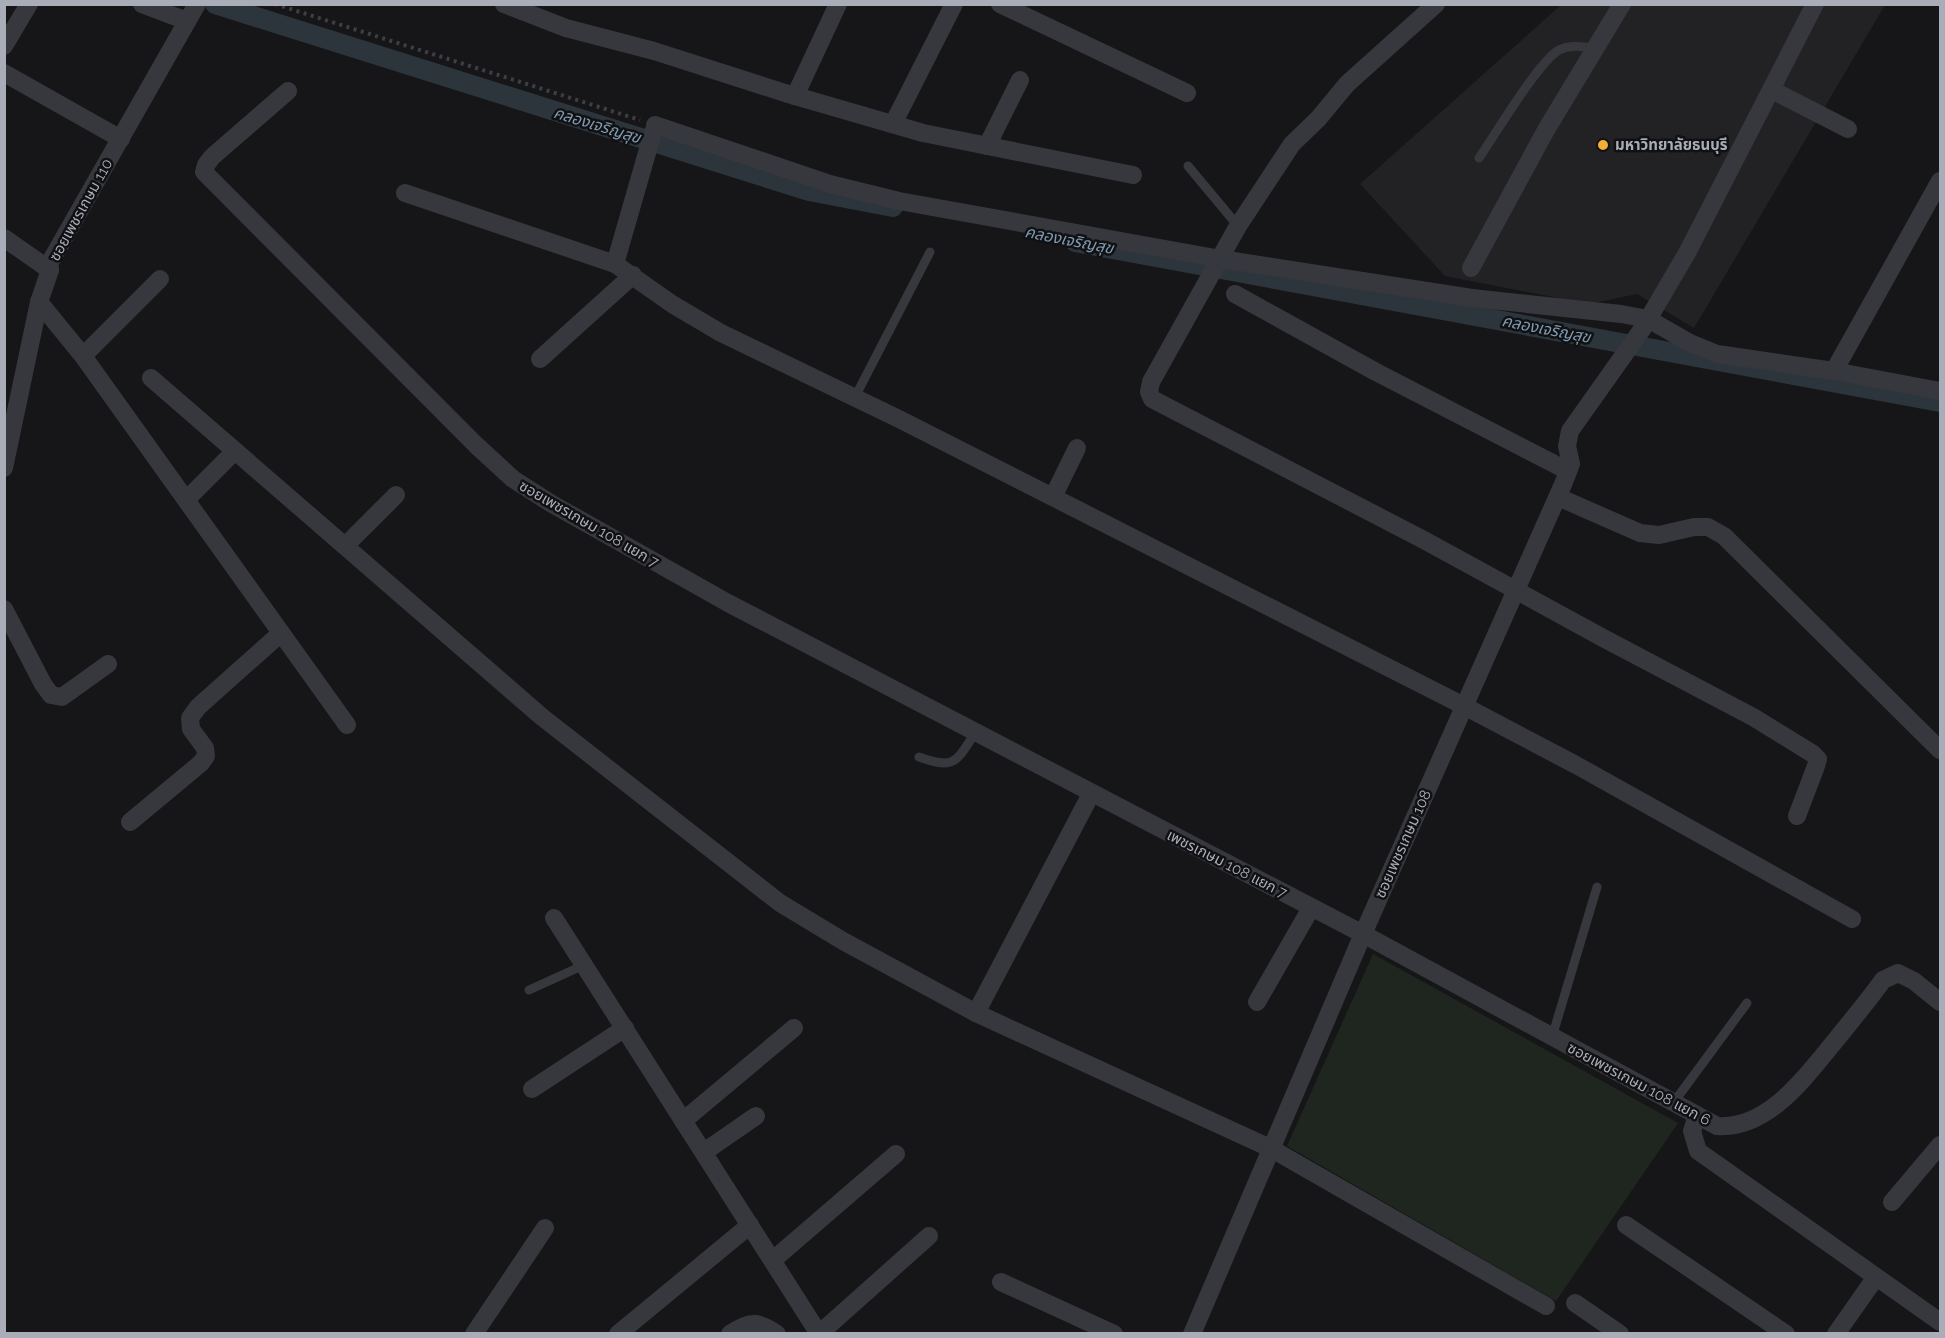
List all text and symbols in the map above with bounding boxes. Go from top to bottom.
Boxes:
water label: คลองเจริญสุข [551,103,644,149]
place label: มหาวิทยาลัยธนบุรี [1615,136,1728,154]
marker: มหาวิทยาลัยธนบุรี [1596,138,1610,152]
street label: ซอยเพชรเกษม 110 [45,156,117,264]
water label: คลองเจริญสุข [1023,222,1116,259]
water label: คลองเจริญสุข [1500,311,1593,348]
street label: ซอยเพชรเกษม 108 แยก 7 [516,477,662,571]
street label: ซอยเพชรเกษม 108 [1371,787,1435,901]
street label: เพชรเกษม 108 แยก 7 [1164,826,1290,902]
street label: ซอยเพชรเกษม 108 แยก 6 [1564,1039,1714,1129]

